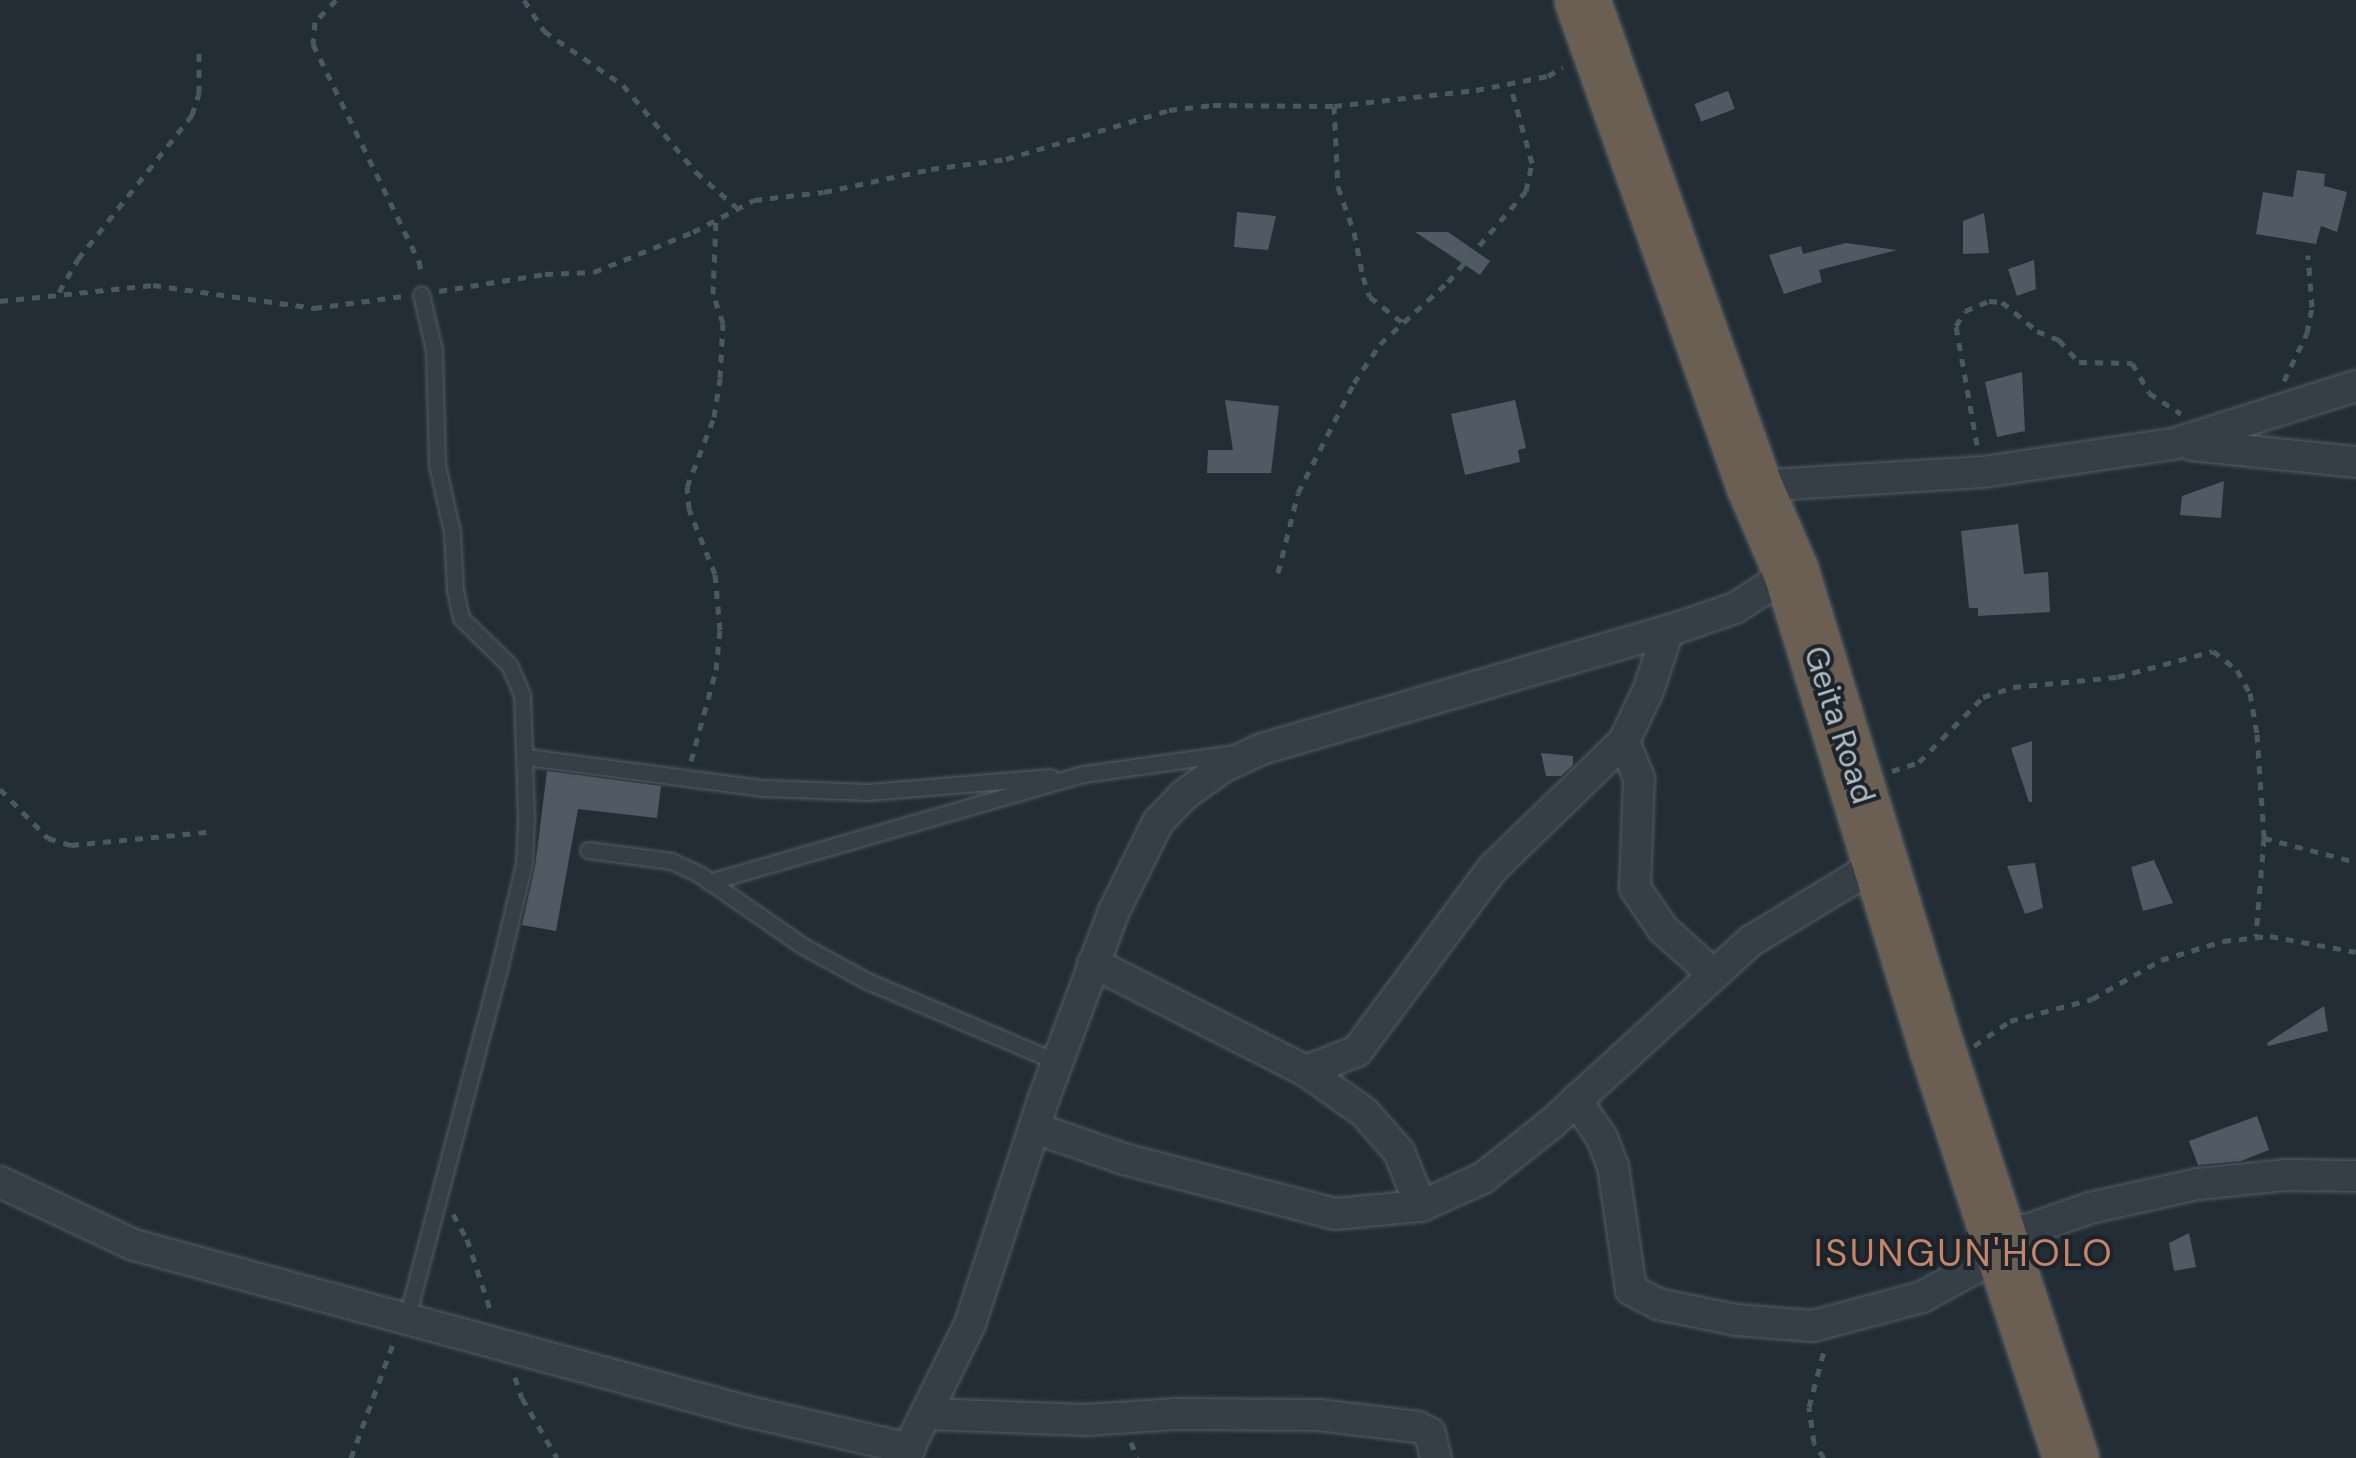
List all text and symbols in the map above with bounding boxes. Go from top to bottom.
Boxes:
street label: Geita Road [1796,642,1882,808]
district label: ISUNGUN'HOLO [1814,1231,2114,1277]

